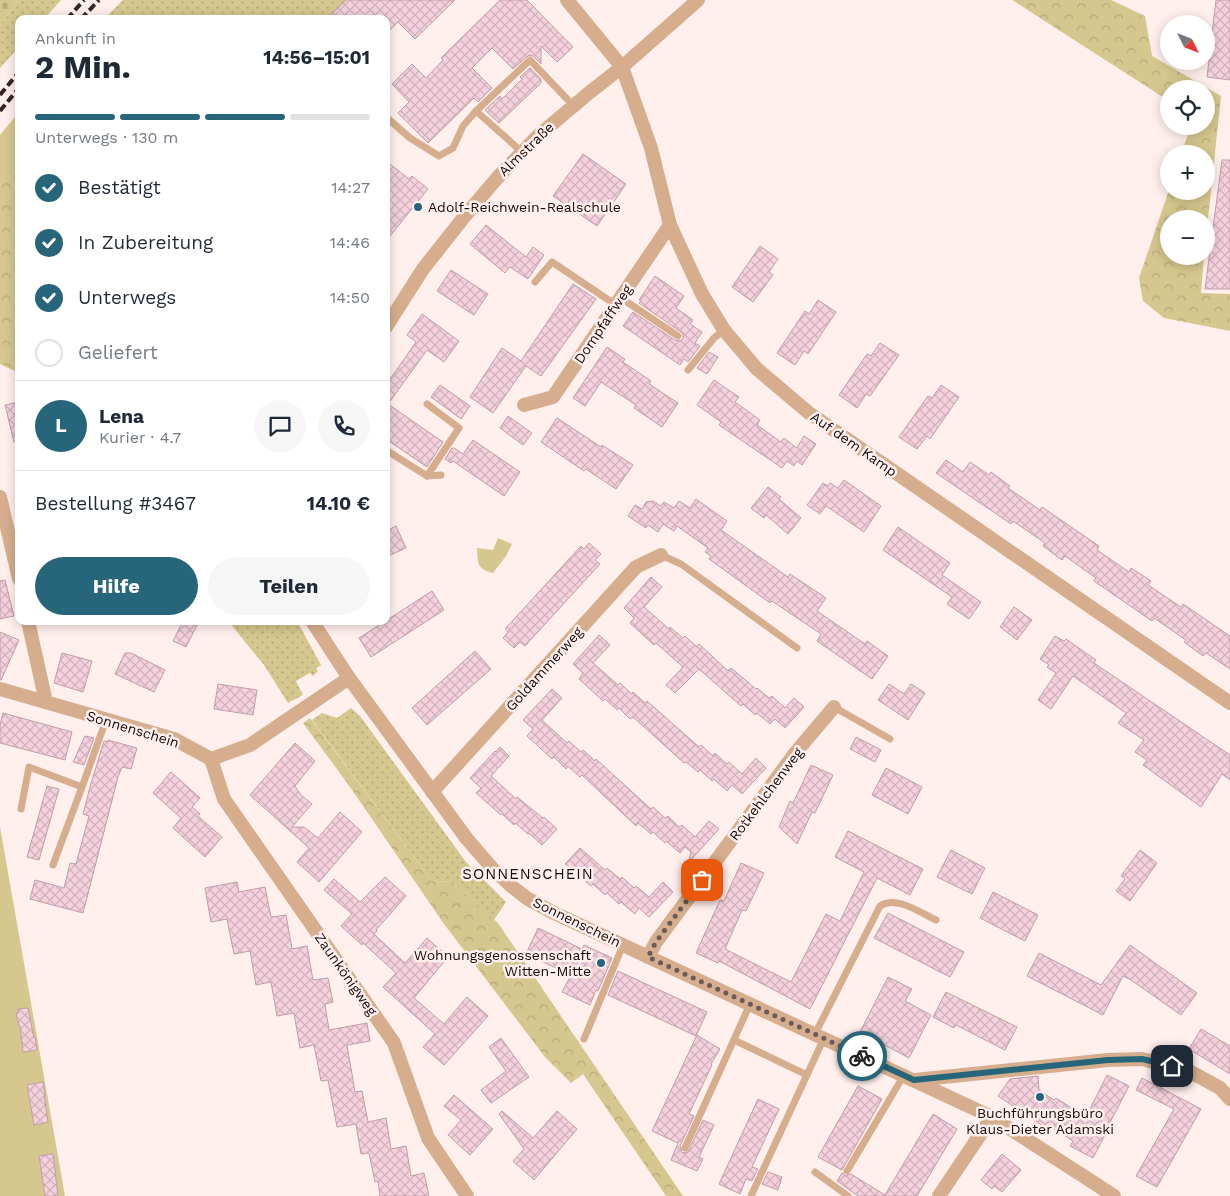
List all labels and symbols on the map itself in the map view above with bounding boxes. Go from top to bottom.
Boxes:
north arrow [1160,15,1215,70]
street label: Almstraße [495,119,557,179]
place label: Adolf-Reichwein-Realschule [428,199,621,215]
marker: Adolf-Reichwein-Realschule [412,201,424,213]
street label: Dompfaffweg [571,281,636,366]
street label: Auf dem Kamp [808,408,900,480]
street label: Goldammerweg [502,623,586,714]
street label: Sonnenschein [85,707,181,751]
street label: Rotkehlchenweg [726,744,806,844]
pin [681,859,723,901]
district label: SONNENSCHEIN [462,865,594,883]
street label: Sonnenschein [530,894,624,950]
street label: Zaunkönigweg [312,930,381,1019]
place label: Wohnungsgenossenschaft Witten-Mitte [414,947,591,979]
marker: Wohnungsgenossenschaft Witten-Mitte [595,957,607,969]
courier [837,1031,887,1081]
pin [1151,1045,1193,1087]
marker: Buchführungsbüro Klaus-Dieter Adamski [1034,1091,1046,1103]
place label: Buchführungsbüro Klaus-Dieter Adamski [966,1105,1114,1137]

